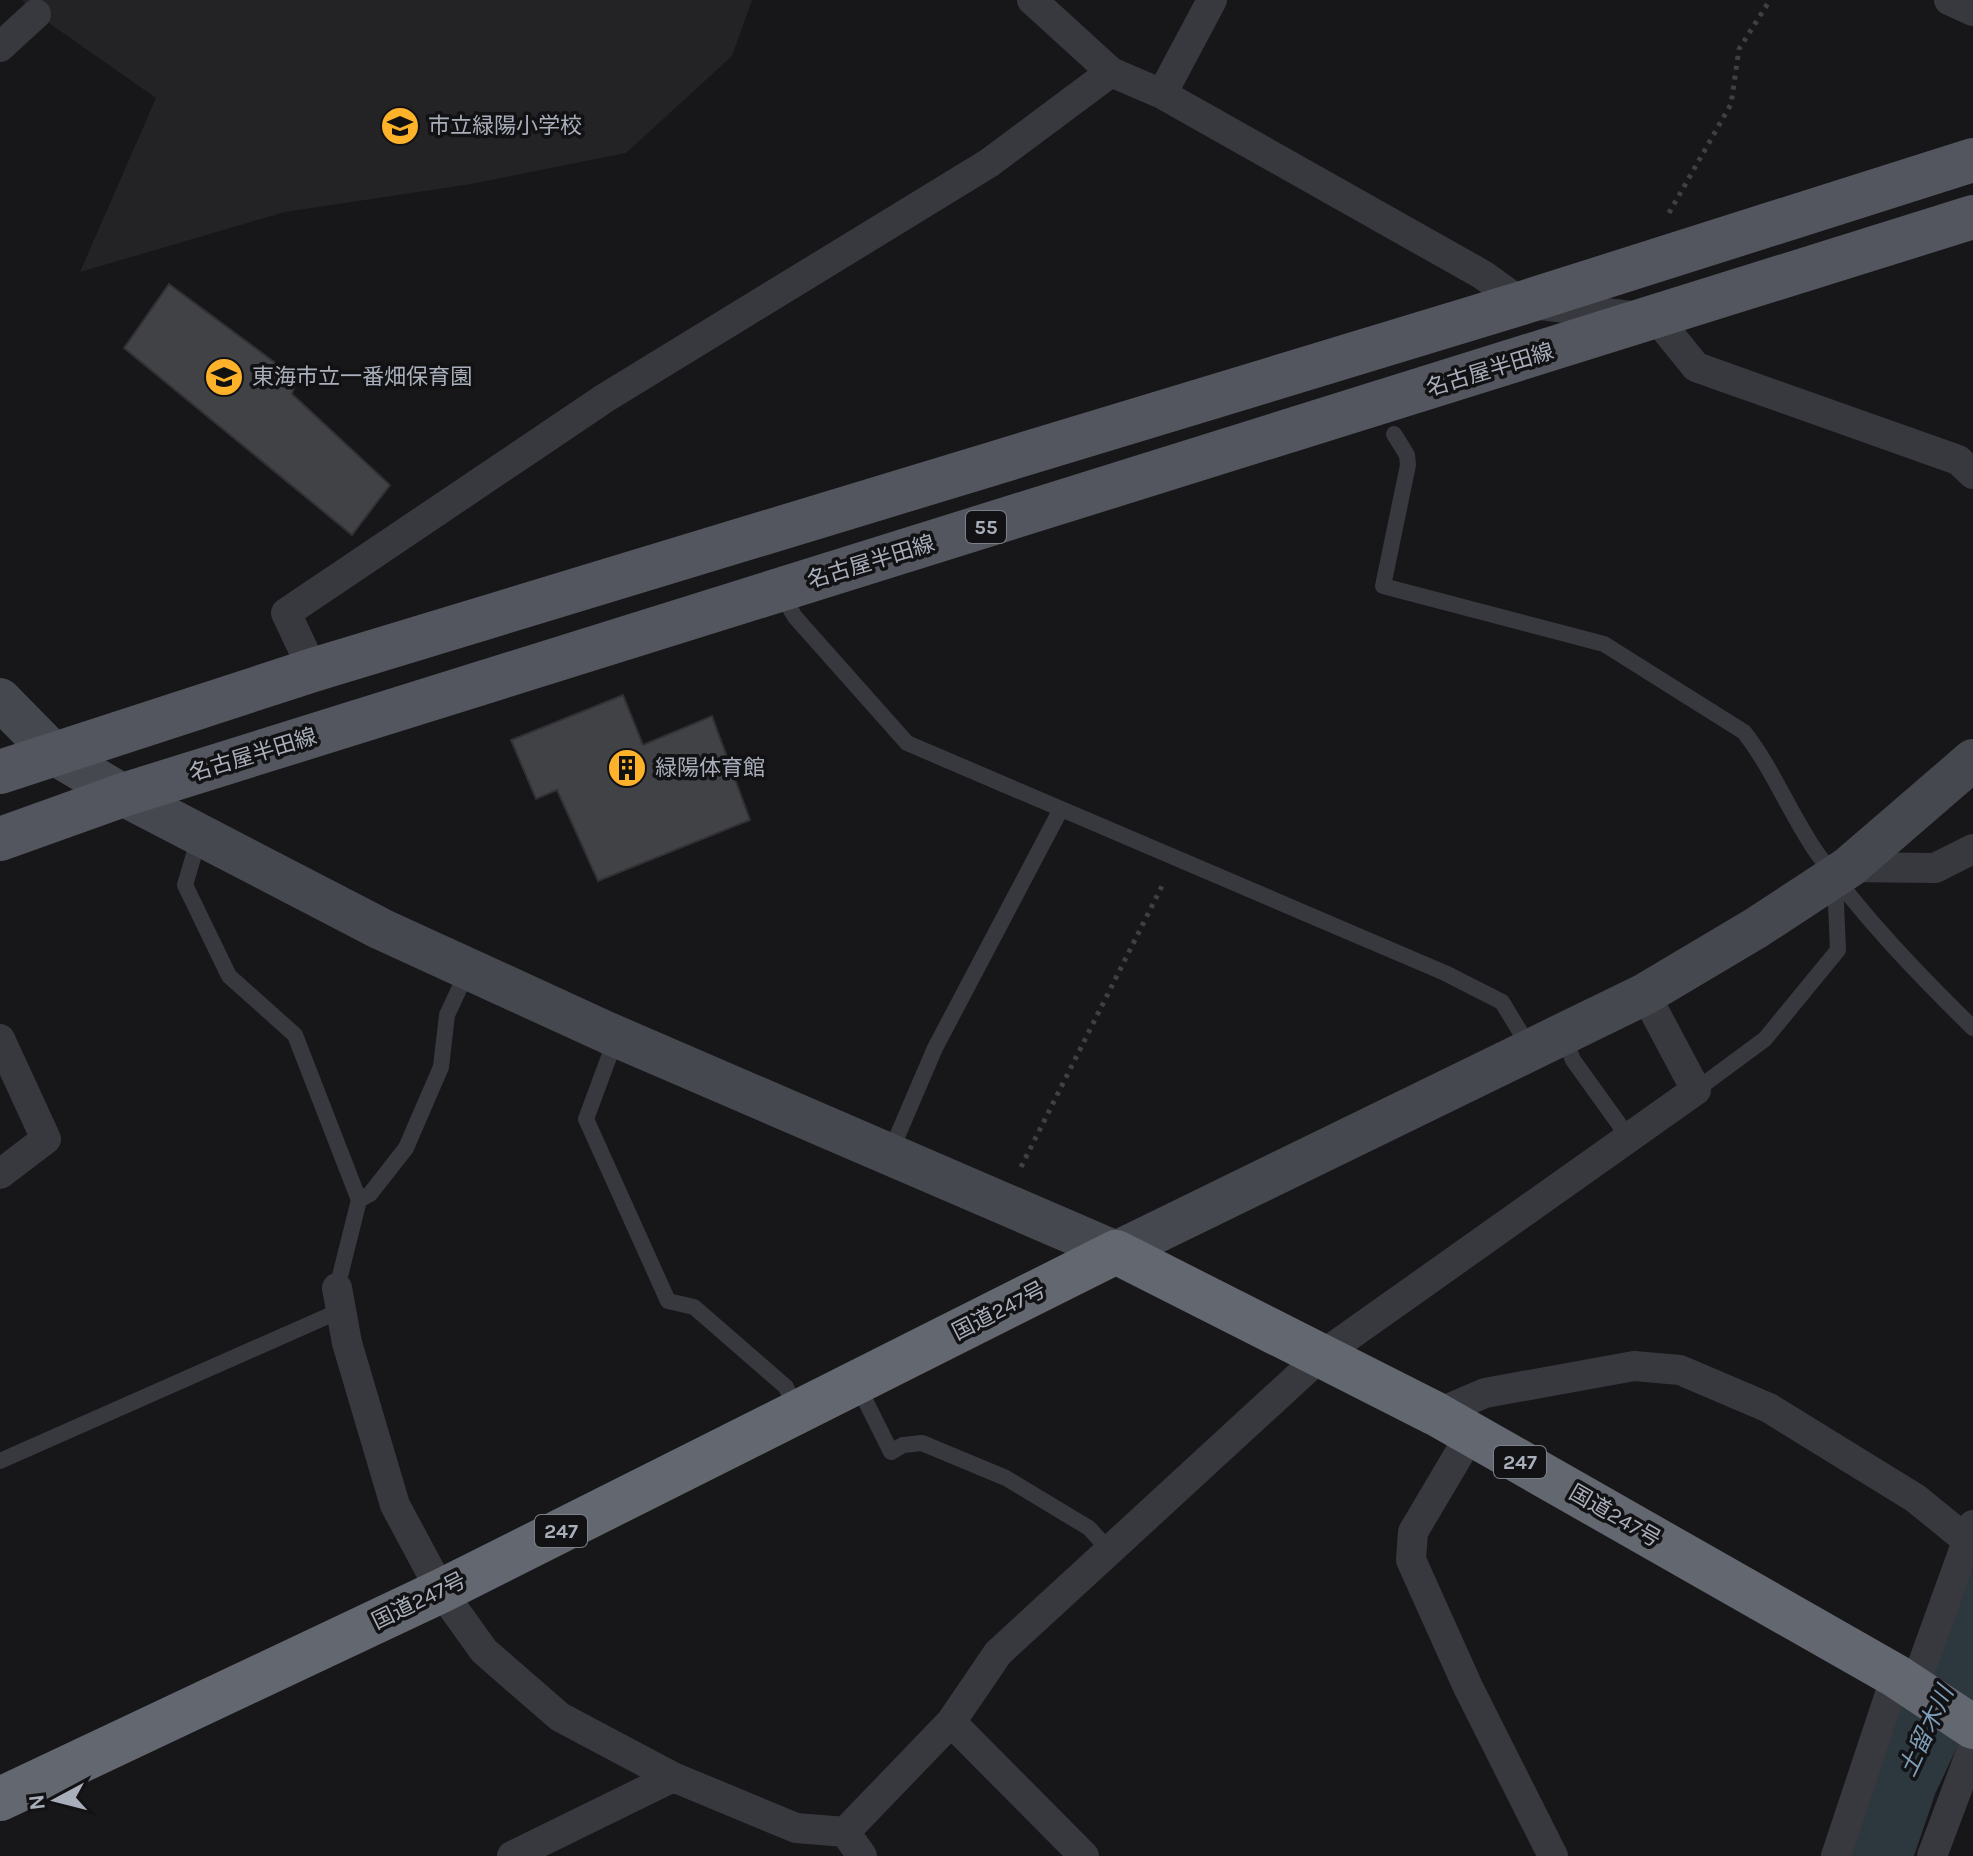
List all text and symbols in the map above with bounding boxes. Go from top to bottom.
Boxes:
school or university icon: 市立緑陽小学校 [379,105,421,147]
place label: 市立緑陽小学校 [428,113,582,139]
street label: 名古屋半田線 [1423,338,1557,402]
school or university icon: 東海市立一番畑保育園 [203,356,245,398]
place label: 東海市立一番畑保育園 [252,364,472,390]
road number: 55 [966,511,1006,543]
street label: 名古屋半田線 [804,530,938,594]
street label: 名古屋半田線 [186,723,320,787]
building icon: 緑陽体育館 [606,747,648,789]
place label: 緑陽体育館 [655,755,765,781]
street label: 国道247号 [948,1276,1050,1346]
road number: 247 [1494,1446,1546,1478]
street label: 国道247号 [1565,1479,1665,1553]
road number: 247 [535,1515,587,1547]
street label: 国道247号 [368,1567,470,1635]
water label: 土留木川 [1893,1679,1960,1780]
north arrow [16,1760,96,1840]
text: N [23,1793,51,1812]

